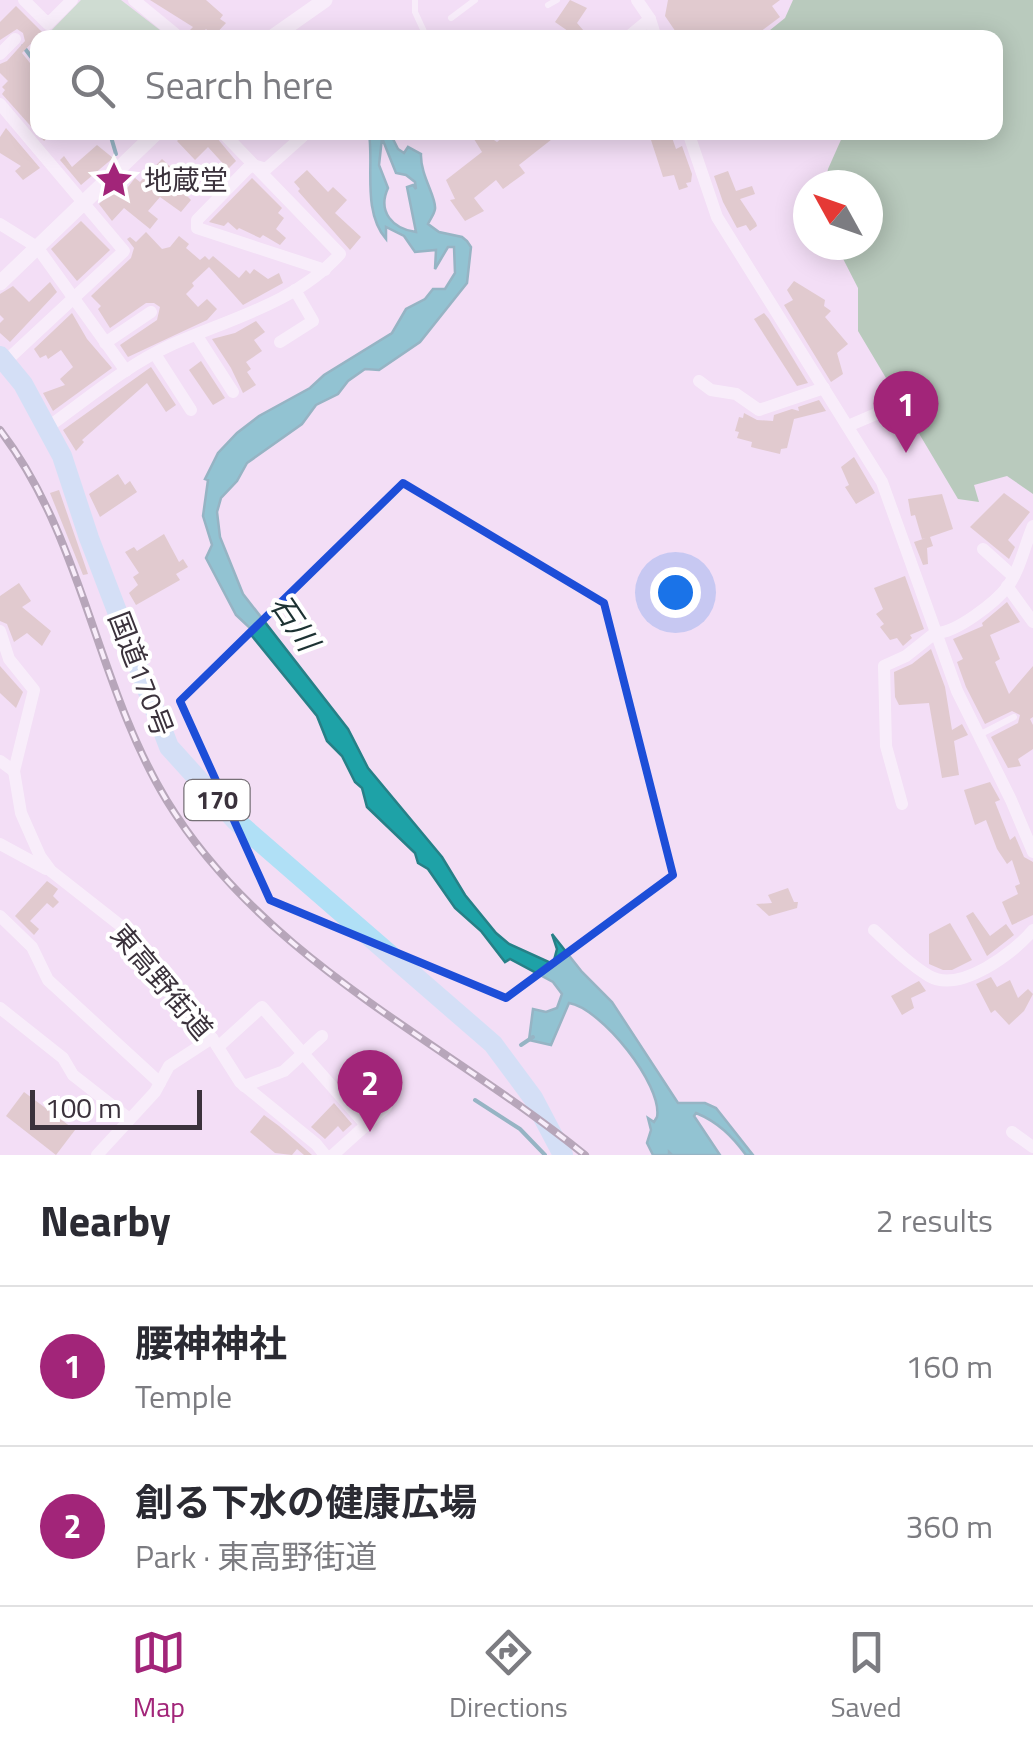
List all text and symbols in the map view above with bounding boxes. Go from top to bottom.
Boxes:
search box [30,30,1003,140]
text: Search here [145,56,333,114]
icon: search [65,58,120,113]
place label: 地蔵堂 [144,158,228,201]
place icon: 地蔵堂 [93,159,135,201]
north arrow [793,170,883,260]
pin: 1 [874,370,938,453]
your location [650,567,701,618]
water label: 石川 [259,585,332,663]
street label: 国道170号 [98,605,185,743]
road number: 170 [184,780,250,820]
street label: 東高野街道 [101,914,224,1049]
pin: 2 [338,1050,402,1132]
scale bar [30,1085,202,1130]
text: 100 m [45,1086,122,1129]
text: Nearby [40,1188,171,1252]
text: 2 results [876,1196,993,1244]
text: 腰神神社 [135,1314,287,1372]
text: 1 [64,1342,81,1390]
text: 160 m [905,1342,993,1390]
text: Temple [135,1372,232,1420]
text: 創る下水の健康広場 [135,1473,477,1531]
text: 2 [64,1502,81,1550]
text: 360 m [905,1502,993,1550]
text: Park · 東高野街道 [135,1532,377,1580]
tab: Map [131,1625,186,1728]
tab: Directions [449,1625,568,1728]
tab: Saved [830,1625,902,1728]

